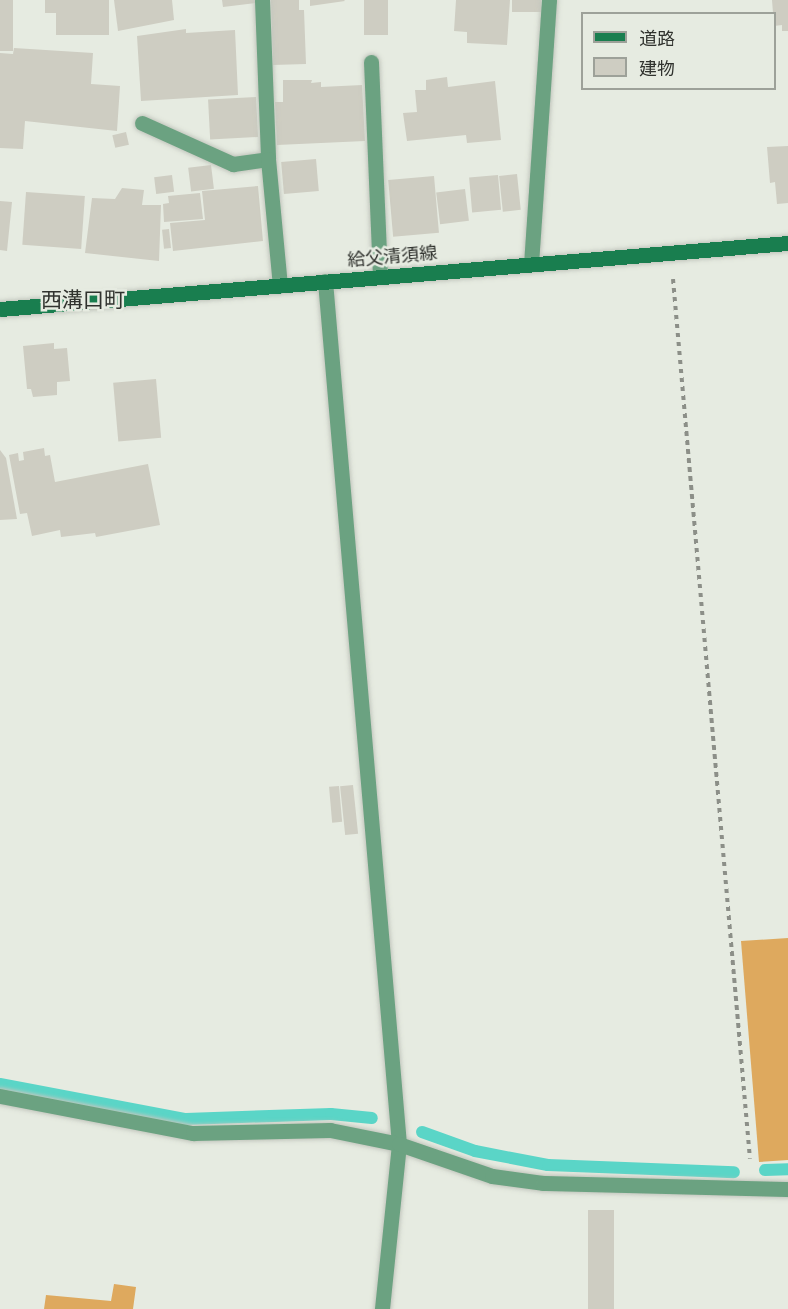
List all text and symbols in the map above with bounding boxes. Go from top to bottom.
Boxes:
legend [581,12,776,90]
text: 道路 [639,26,675,50]
text: 建物 [639,56,675,80]
street label: 給父清須線 [346,241,438,271]
district label: 西溝口町 [41,286,125,312]

